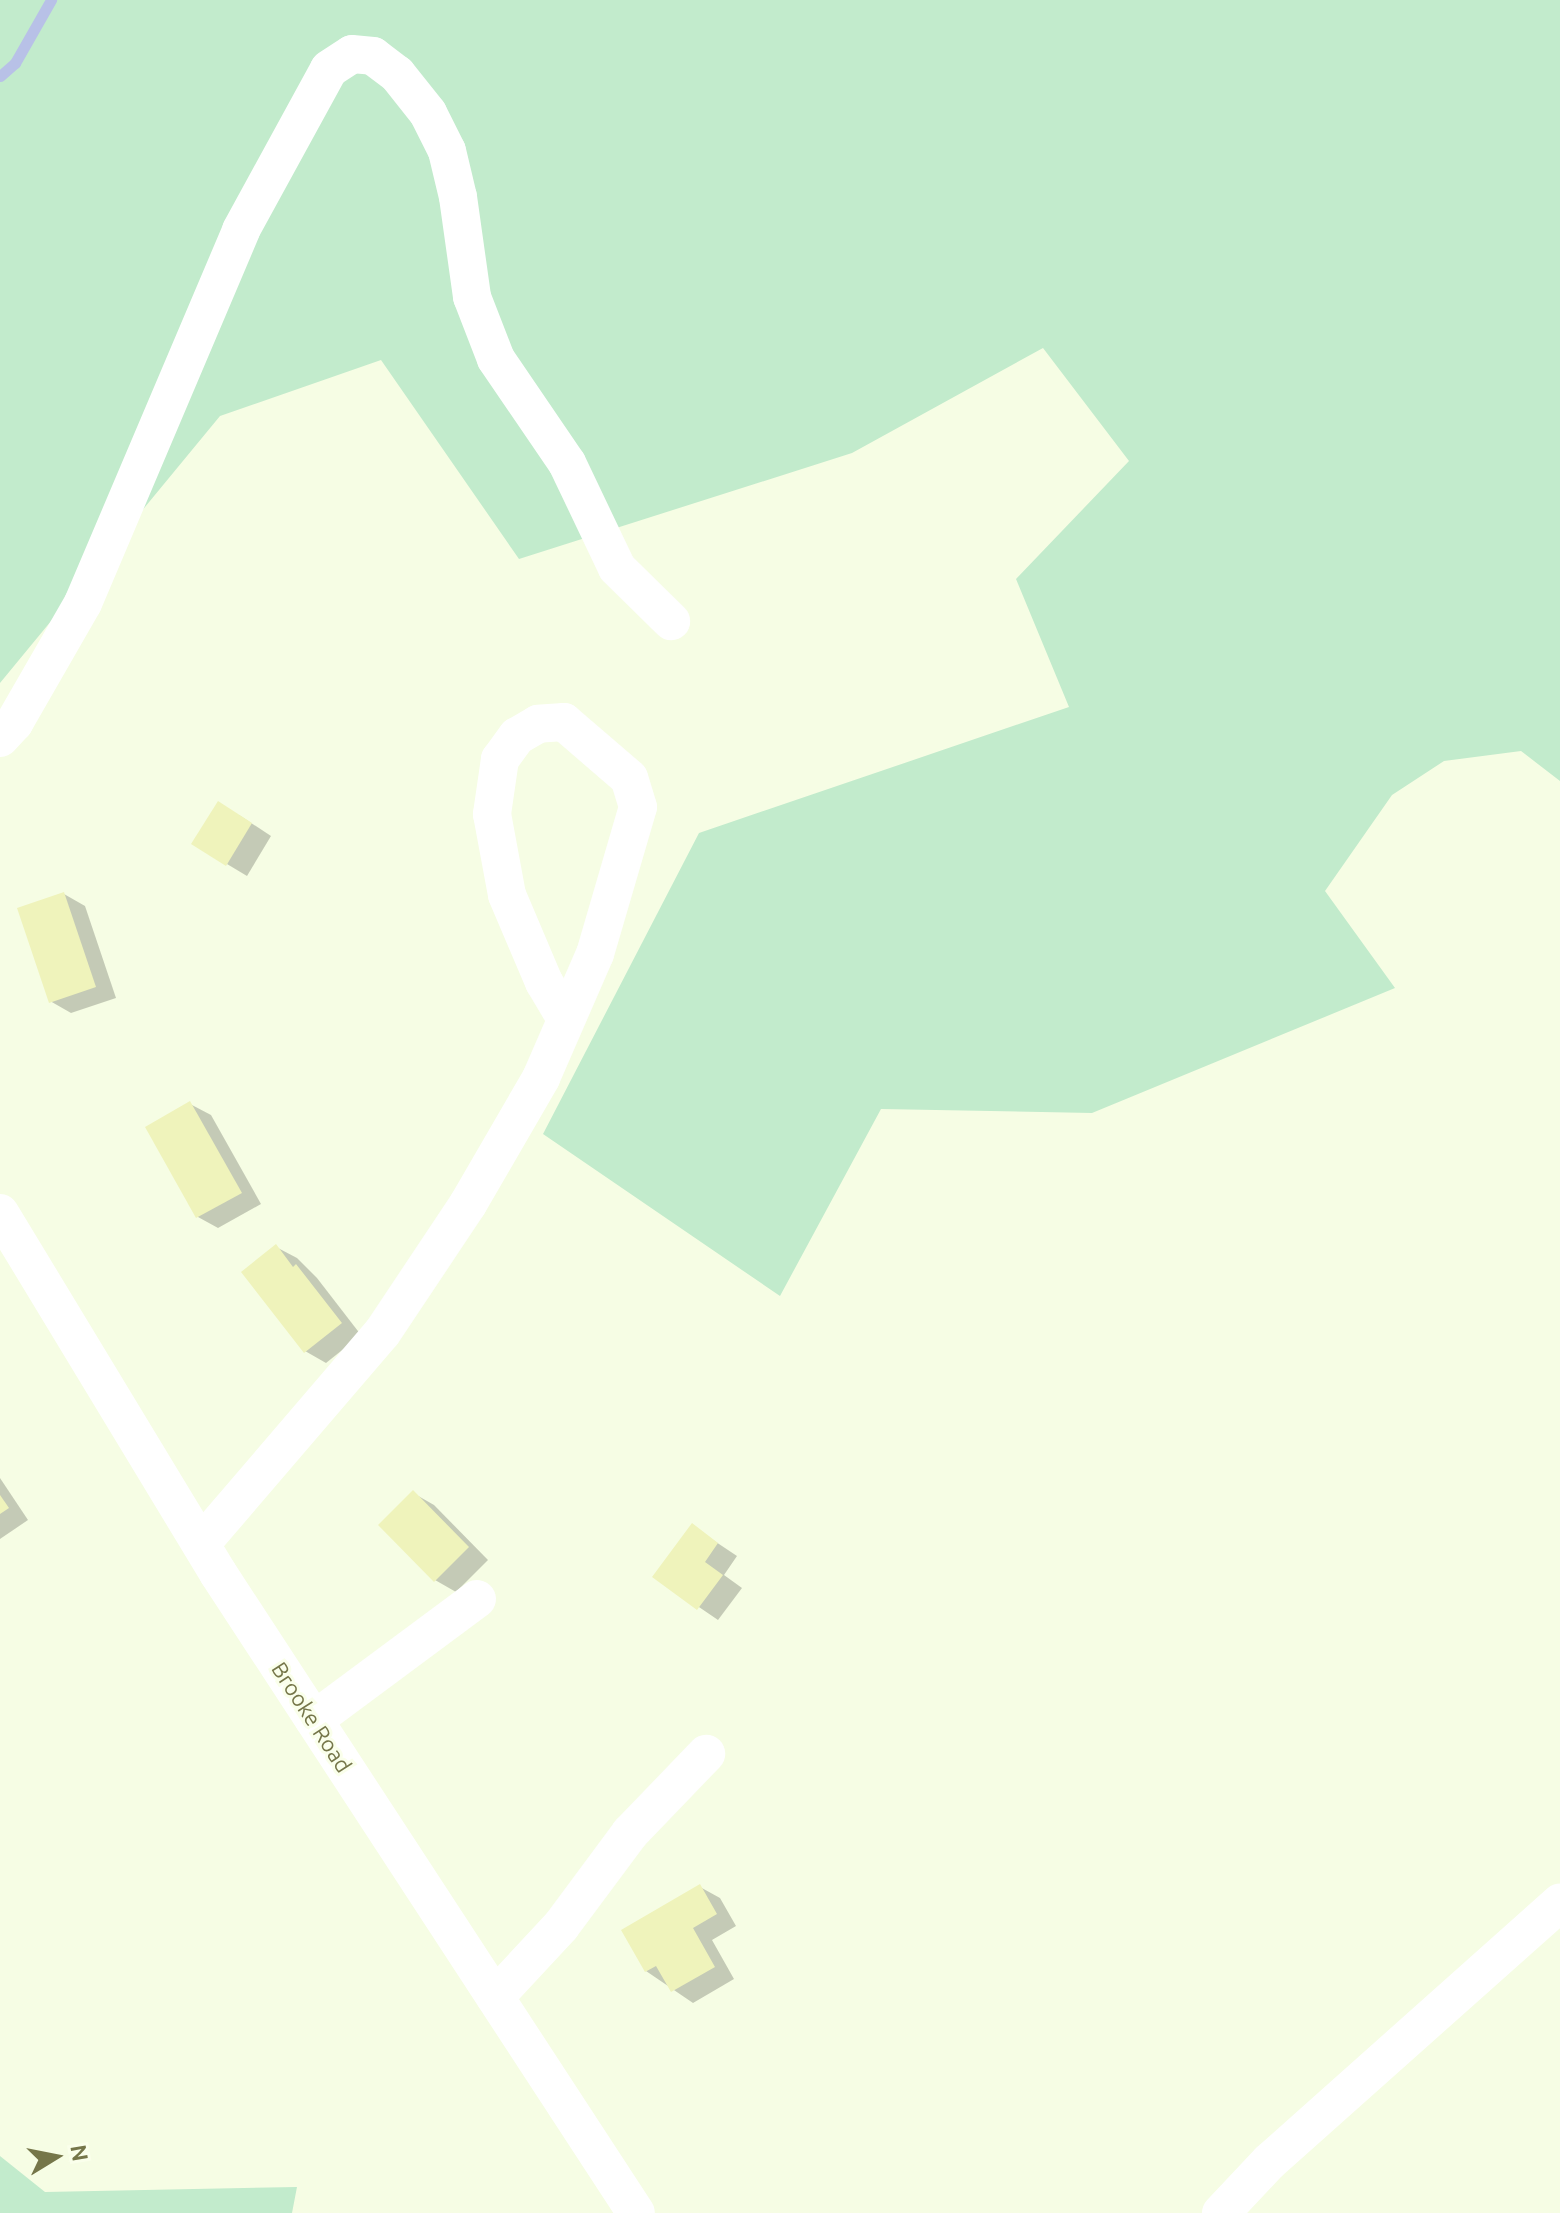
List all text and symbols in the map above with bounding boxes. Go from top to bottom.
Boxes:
street label: Brooke Road [266,1657,358,1777]
north arrow [16,2117,96,2197]
text: N [66,2142,94,2163]

